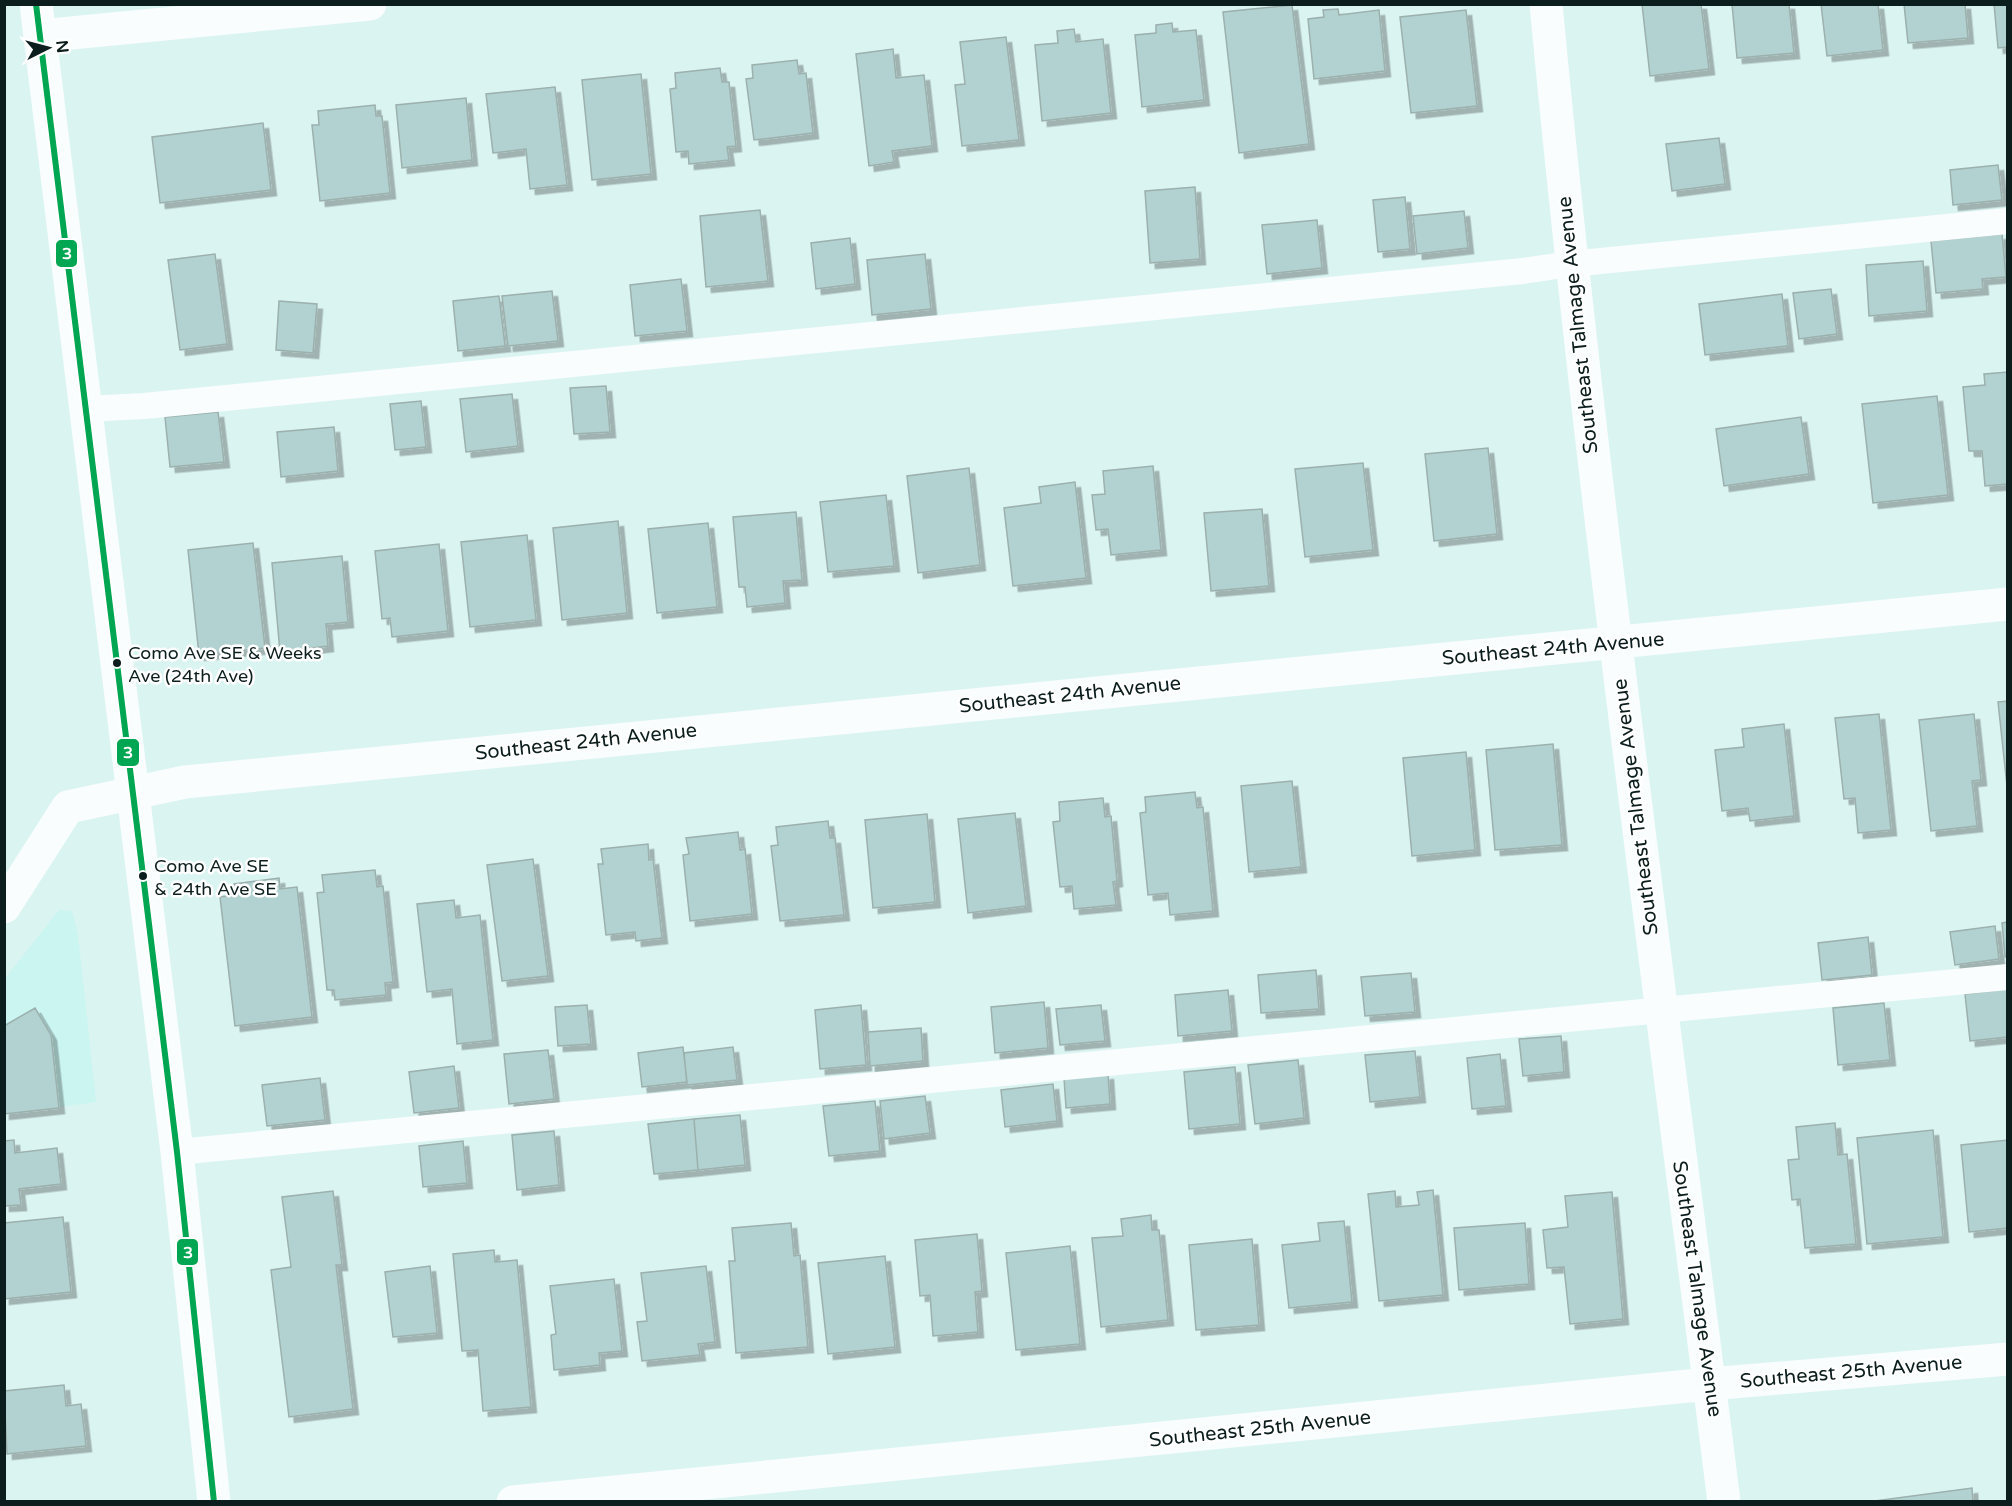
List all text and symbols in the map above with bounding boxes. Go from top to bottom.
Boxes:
north arrow [18,18,78,78]
text: N [51,39,73,54]
street label: Southeast Talmage Avenue [1553,195,1603,455]
line badge: 3 [55,239,78,268]
text: 3 [62,244,72,264]
street label: Southeast 24th Avenue [1441,627,1665,671]
place label: Como Ave SE & Weeks Ave (24th Ave) [128,642,322,687]
marker: Como Ave SE & Weeks Ave (24th Ave) [111,657,123,669]
street label: Southeast 24th Avenue [958,671,1182,719]
street label: Southeast Talmage Avenue [1608,677,1664,937]
street label: Southeast 24th Avenue [474,718,698,766]
line badge: 3 [116,738,140,767]
text: 3 [123,743,133,763]
place label: Como Ave SE & 24th Ave SE [154,855,277,900]
marker: Como Ave SE & 24th Ave SE [137,870,149,882]
street label: Southeast Talmage Avenue [1667,1159,1727,1419]
line badge: 3 [176,1238,199,1266]
text: 3 [183,1243,193,1263]
street label: Southeast 25th Avenue [1739,1350,1963,1394]
street label: Southeast 25th Avenue [1148,1405,1372,1453]

